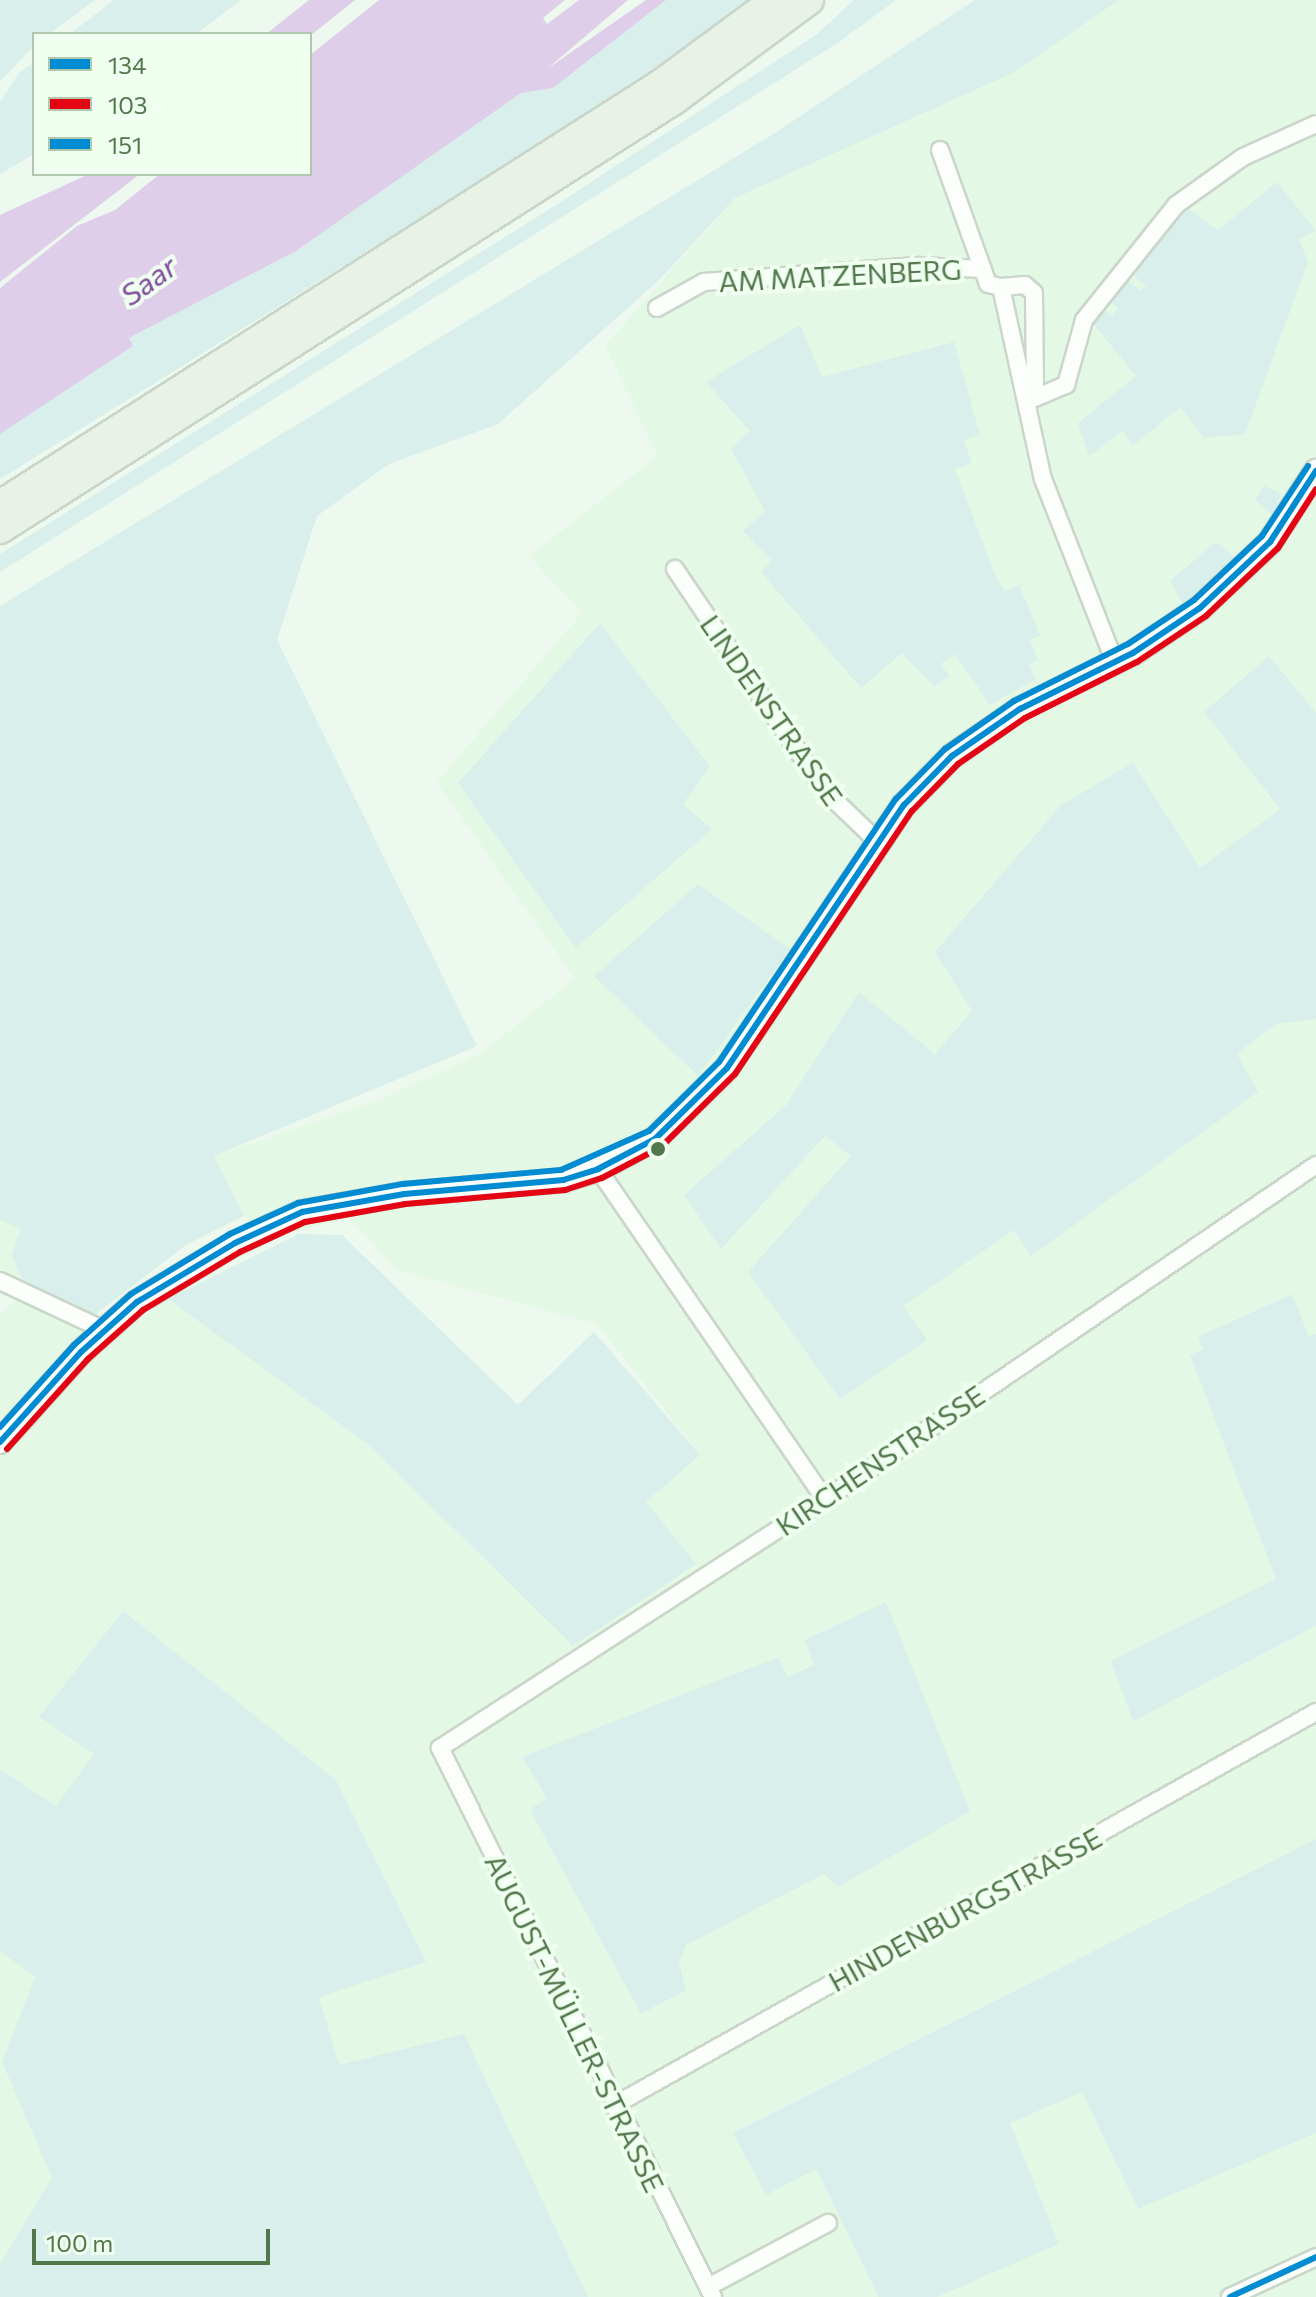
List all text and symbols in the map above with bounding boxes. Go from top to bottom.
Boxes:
legend [32,32,312,176]
text: 134 [108,50,146,79]
text: 103 [108,90,148,119]
text: 151 [108,130,142,159]
water label: Saar [113,248,183,312]
street label: AM MATZENBERG [718,252,962,298]
street label: LINDENSTRASSE [694,608,850,812]
unlabelled marker [650,1141,666,1157]
street label: KIRCHENSTRASSE [769,1378,991,1542]
street label: HINDENBURGSTRASSE [823,1820,1107,1998]
street label: AUGUST-MÜLLER-STRASSE [478,1849,672,2197]
scale bar [36,2213,274,2263]
text: 100 m [46,2228,113,2257]

